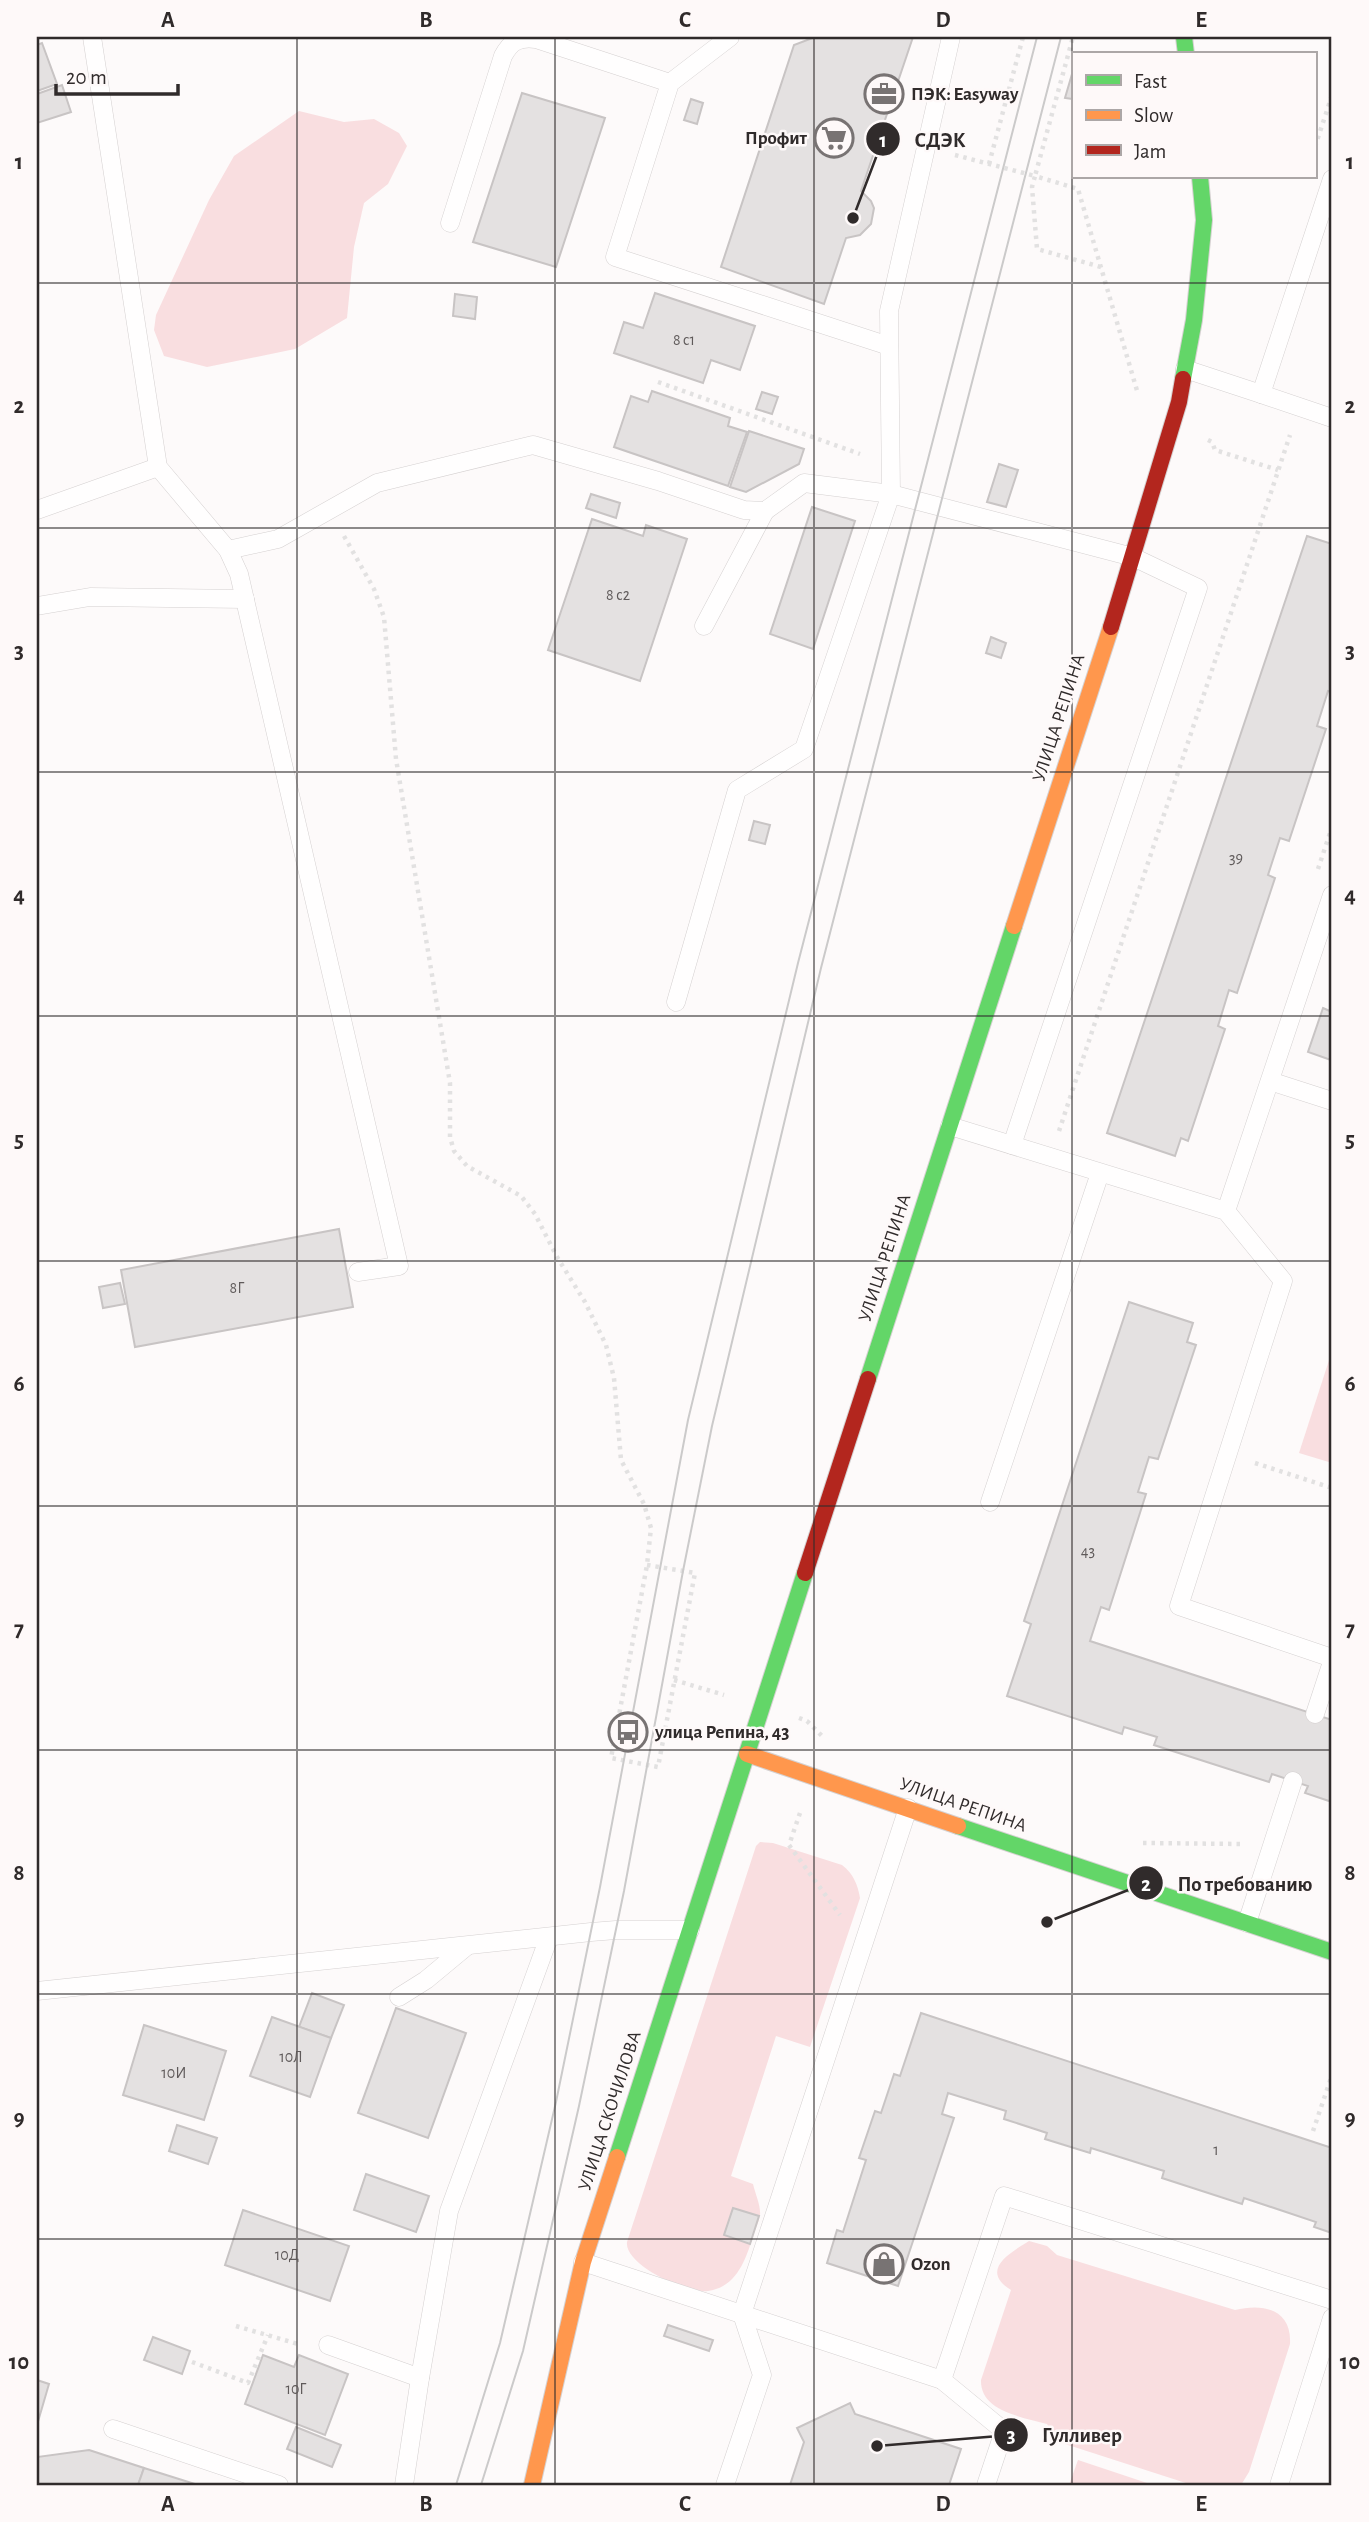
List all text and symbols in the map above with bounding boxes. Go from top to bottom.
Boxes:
text: A [161,9,175,32]
text: B [419,9,433,32]
text: C [679,9,691,32]
text: D [935,9,951,32]
text: E [1195,9,1207,32]
scale bar [56,52,178,96]
legend [1072,52,1316,178]
text: 20 m [66,67,107,88]
text: Fast [1134,71,1167,92]
office icon: ПЭК: Easyway [863,73,905,115]
place label: ПЭК: Easyway [911,85,1019,104]
text: Slow [1134,105,1173,126]
supermarket icon: Профит [813,117,855,159]
callout: СДЭК [866,118,980,160]
place label: Профит [745,129,808,148]
text: 1 [879,130,887,151]
text: СДЭК [914,130,966,151]
text: Jam [1134,141,1166,162]
text: 1 [15,151,23,174]
text: 1 [1346,151,1354,174]
house number: 8 с1 [673,332,695,348]
text: 2 [14,395,25,418]
text: 2 [1345,395,1356,418]
house number: 8 с2 [606,587,630,603]
text: 3 [14,640,24,663]
text: 3 [1345,640,1355,663]
street label: УЛИЦА РЕПИНА [1029,652,1089,784]
house number: 39 [1229,850,1243,866]
text: 4 [13,884,25,907]
text: 4 [1344,884,1356,907]
text: 5 [14,1129,24,1152]
text: 5 [1345,1129,1355,1152]
street label: УЛИЦА РЕПИНА [855,1192,915,1324]
house number: 8Г [230,1280,245,1296]
text: 6 [13,1373,25,1396]
text: 6 [1344,1373,1356,1396]
house number: 43 [1081,1543,1095,1559]
text: 7 [14,1618,24,1641]
text: 7 [1345,1618,1355,1641]
bus stop icon: улица Репина, 43 [607,1711,649,1753]
place label: улица Репина, 43 [654,1723,789,1742]
street label: УЛИЦА РЕПИНА [897,1774,1029,1836]
text: 8 [13,1862,25,1885]
callout: По требованию [1129,1862,1327,1904]
text: 8 [1344,1862,1356,1885]
text: 2 [1141,1874,1151,1895]
text: По требованию [1178,1874,1313,1895]
street label: УЛИЦА СКОЧИЛОВА [575,2029,645,2193]
house number: 10Л [279,2049,303,2065]
house number: 10И [161,2065,187,2081]
text: 9 [13,2107,25,2130]
text: 9 [1344,2107,1356,2130]
house number: 1 [1213,2142,1219,2158]
shop icon: Ozon [863,2243,905,2285]
house number: 10Д [275,2247,299,2263]
place label: Ozon [911,2255,950,2274]
text: 10 [9,2351,29,2374]
text: 10 [1340,2351,1360,2374]
house number: 10Г [285,2381,307,2397]
callout: Гулливер [993,2414,1136,2456]
text: 3 [1006,2425,1016,2446]
text: Гулливер [1042,2425,1122,2446]
text: A [161,2493,175,2516]
text: B [419,2493,433,2516]
text: C [679,2493,691,2516]
text: D [935,2493,951,2516]
text: E [1195,2493,1207,2516]

